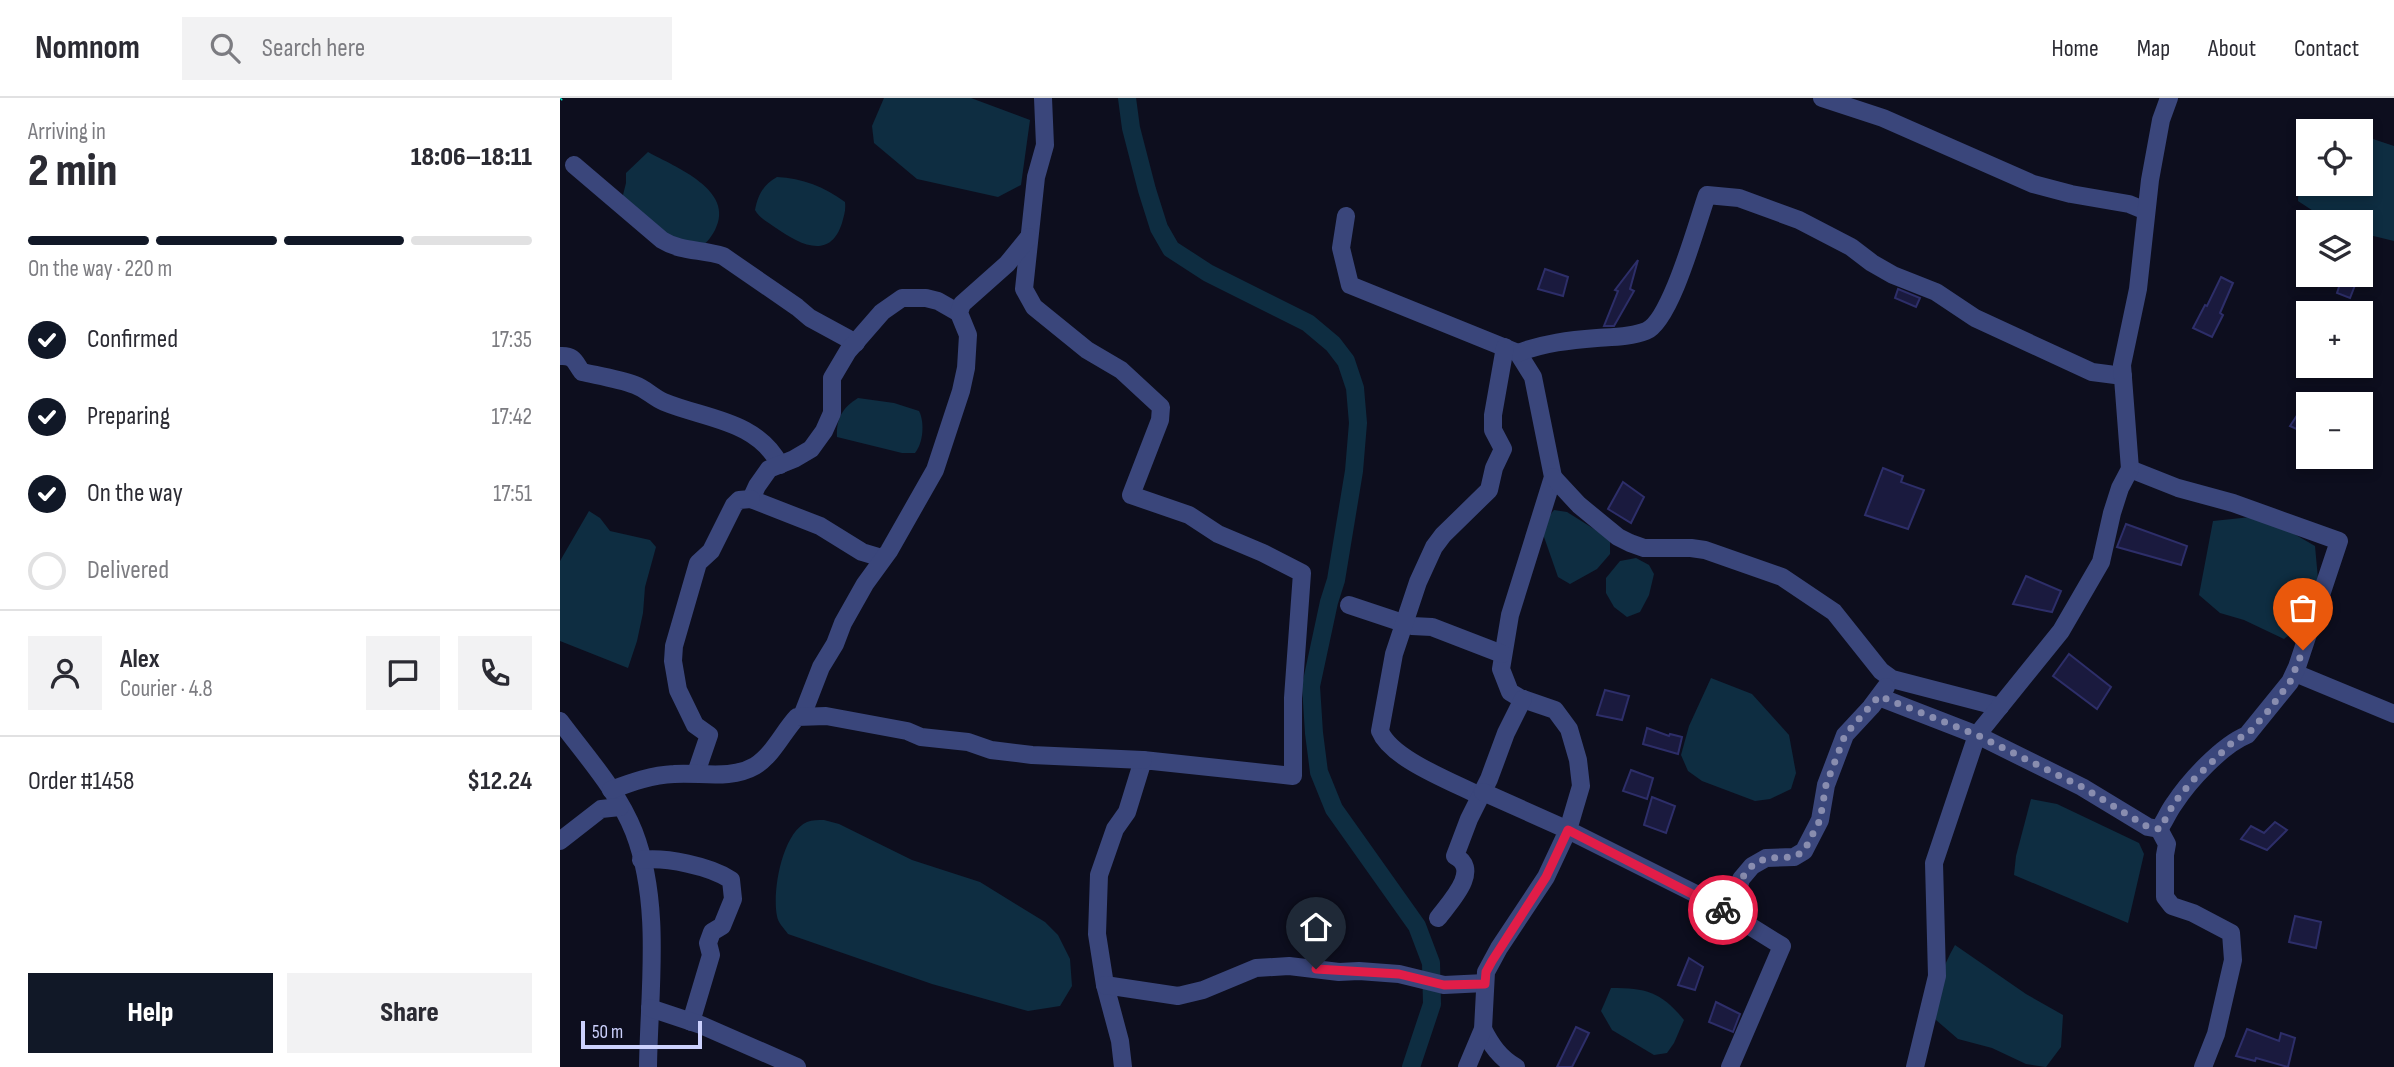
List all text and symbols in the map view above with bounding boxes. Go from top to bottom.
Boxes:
search box [182,17,672,80]
text: Nomnom [35,28,140,68]
icon: search [206,29,244,67]
text: Search here [262,33,365,64]
text: Home [2051,34,2099,63]
text: Map [2137,34,2170,63]
text: About [2208,34,2256,63]
text: Contact [2294,34,2359,63]
text: Arriving in [28,118,106,146]
map controls [2296,119,2373,469]
button: locate [2296,119,2373,196]
text: 18:06–18:11 [411,142,532,173]
text: 2 min [28,144,117,199]
button: layers [2296,210,2373,287]
text: On the way · 220 m [28,255,172,283]
button: + [2296,301,2373,378]
icon: check [28,321,66,359]
text: Confirmed [87,324,178,355]
text: 17:35 [492,326,532,354]
button: − [2296,392,2373,469]
icon: check [28,398,66,436]
text: Preparing [87,401,170,432]
text: 17:42 [491,403,532,431]
icon: check [28,475,66,513]
text: On the way [87,478,183,509]
text: 17:51 [493,480,532,508]
text: Delivered [87,555,169,586]
pin [2273,578,2333,650]
icon: bag [2284,589,2322,627]
button: person [28,636,102,710]
button: chat [366,636,440,710]
button: phone [458,636,532,710]
text: Alex [120,644,160,675]
text: Courier · 4.8 [120,675,213,703]
text: Order #1458 [28,766,134,797]
text: $12.24 [467,766,532,797]
courier [1688,875,1758,945]
icon: bike [1704,891,1742,929]
pin [1286,897,1346,969]
icon: home [1297,908,1335,946]
button: Help [28,973,273,1053]
button: Share [287,973,532,1053]
scale bar [581,1018,702,1050]
text: 50 m [592,1021,623,1044]

